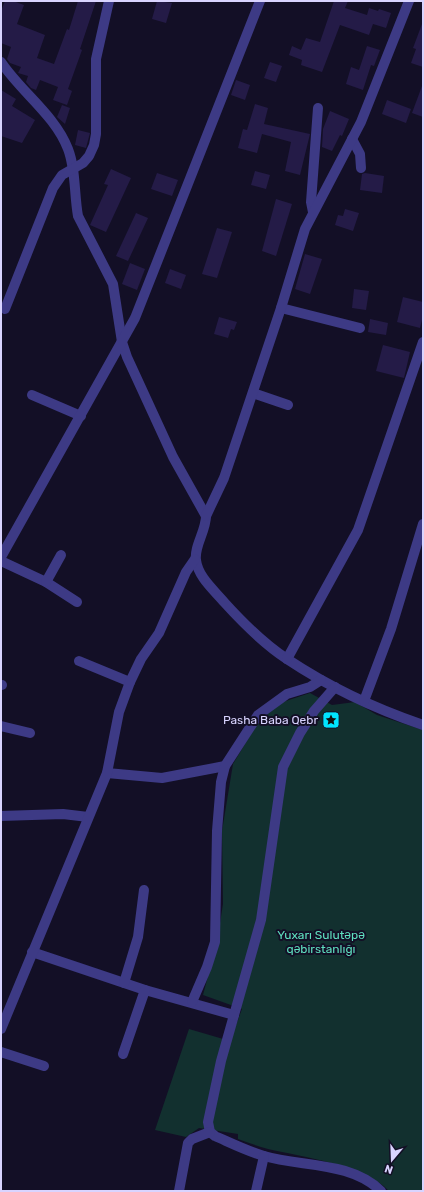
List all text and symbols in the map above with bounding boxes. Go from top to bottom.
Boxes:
place icon: Pasha Baba Qebr [321,710,341,730]
place label: Pasha Baba Qebr [223,713,318,727]
park label: Yuxarı Sulutəpə qəbirstanlığı [277,928,365,956]
north arrow [372,1140,412,1180]
text: N [383,1162,395,1176]

